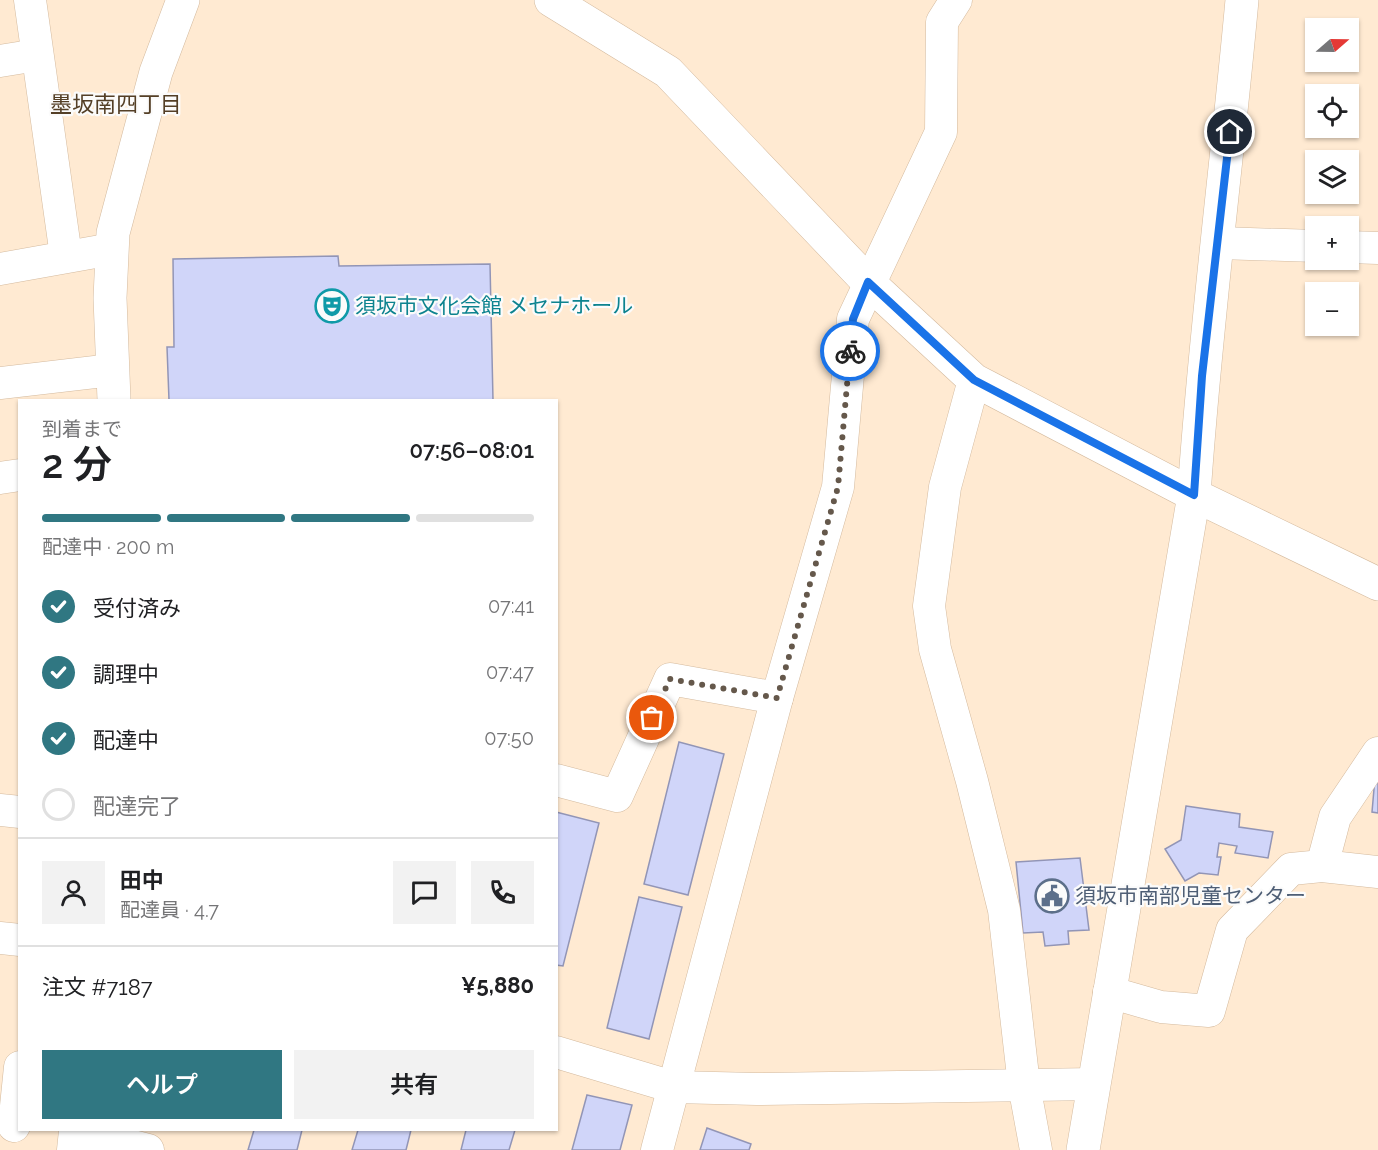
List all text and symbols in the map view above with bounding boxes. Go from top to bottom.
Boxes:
north arrow [1305,18,1359,72]
map controls [1305,18,1359,336]
button: locate [1305,84,1359,138]
district label: 墨坂南四丁目 [50,91,182,117]
pin [1204,106,1255,157]
icon: home [1213,115,1246,148]
button: layers [1305,150,1359,204]
button: + [1305,216,1359,270]
button: − [1305,282,1359,336]
theatre icon: 須坂市文化会館 メセナホール [314,288,350,324]
place label: 須坂市文化会館 メセナホール [355,293,633,318]
courier [820,321,880,381]
icon: bike [834,335,867,368]
text: 到着まで [42,417,122,441]
text: 07:56–08:01 [410,437,534,463]
text: 2 分 [42,441,112,487]
text: 配達中 · 200 m [42,535,174,559]
icon: check [42,590,75,623]
text: 07:41 [488,594,534,618]
text: 受付済み [93,595,181,621]
icon: check [42,656,75,689]
text: 07:47 [486,660,534,684]
text: 調理中 [93,661,159,687]
pin [626,692,677,743]
icon: bag [635,701,668,734]
icon: check [42,722,75,755]
text: 07:50 [484,726,534,750]
text: 配達中 [93,727,159,753]
text: 配達完了 [93,793,181,819]
button: person [42,861,105,924]
button: chat [393,861,456,924]
button: phone [471,861,534,924]
text: 田中 [120,867,164,893]
public building icon: 須坂市南部児童センター [1034,878,1070,914]
place label: 須坂市南部児童センター [1075,883,1306,908]
text: 配達員 · 4.7 [120,898,219,922]
text: ¥5,880 [461,972,534,998]
text: 注文 #7187 [42,974,153,1000]
button: ヘルプ [42,1050,282,1119]
button: 共有 [294,1050,534,1119]

